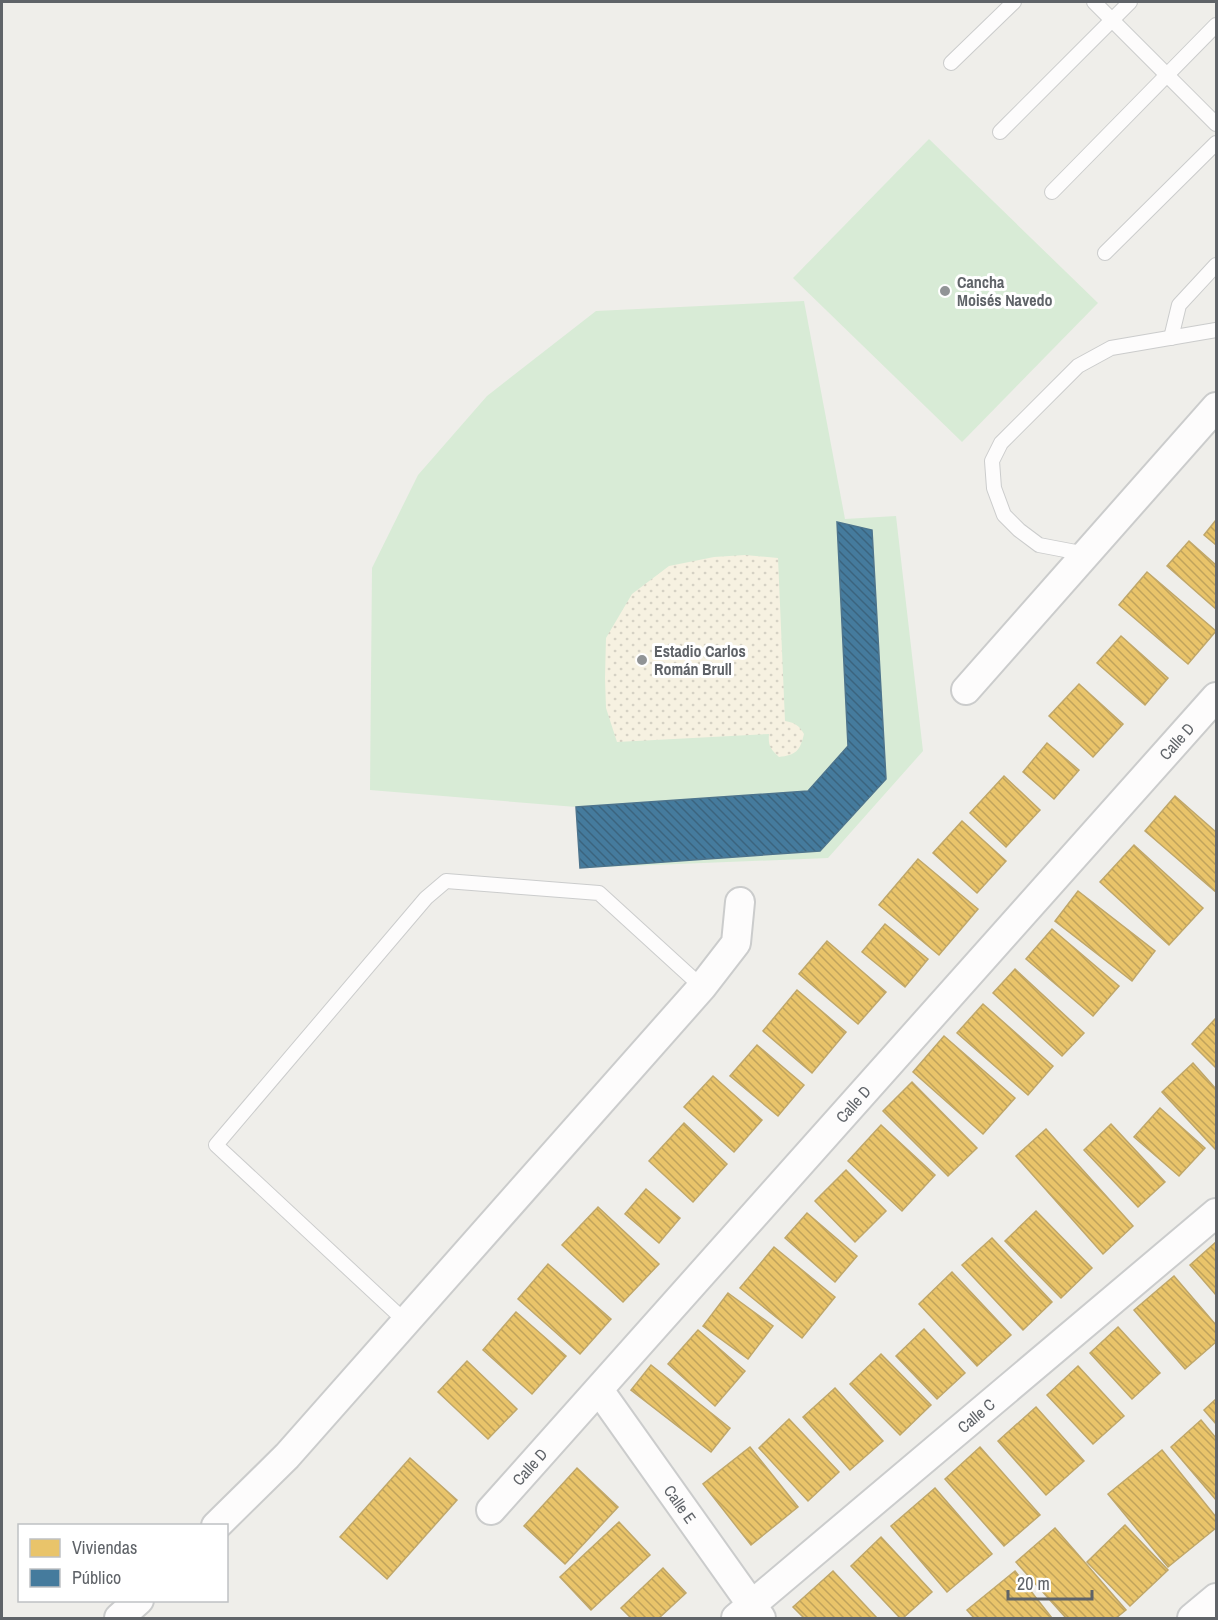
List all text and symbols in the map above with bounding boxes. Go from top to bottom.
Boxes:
place label: Cancha Moisés Navedo [957,271,1053,311]
marker: Cancha Moisés Navedo [938,284,952,298]
place label: Estadio Carlos Román Brull [654,640,746,680]
marker: Estadio Carlos Román Brull [635,653,649,667]
street label: Calle D [1154,718,1199,765]
street label: Calle D [831,1081,876,1127]
street label: Calle C [952,1393,1000,1438]
street label: Calle D [507,1443,552,1490]
street label: Calle E [659,1480,701,1528]
legend [18,1524,228,1602]
text: Viviendas [72,1535,137,1560]
scale bar [1008,1563,1092,1601]
text: Público [72,1565,121,1590]
text: 20 m [1017,1571,1050,1596]

